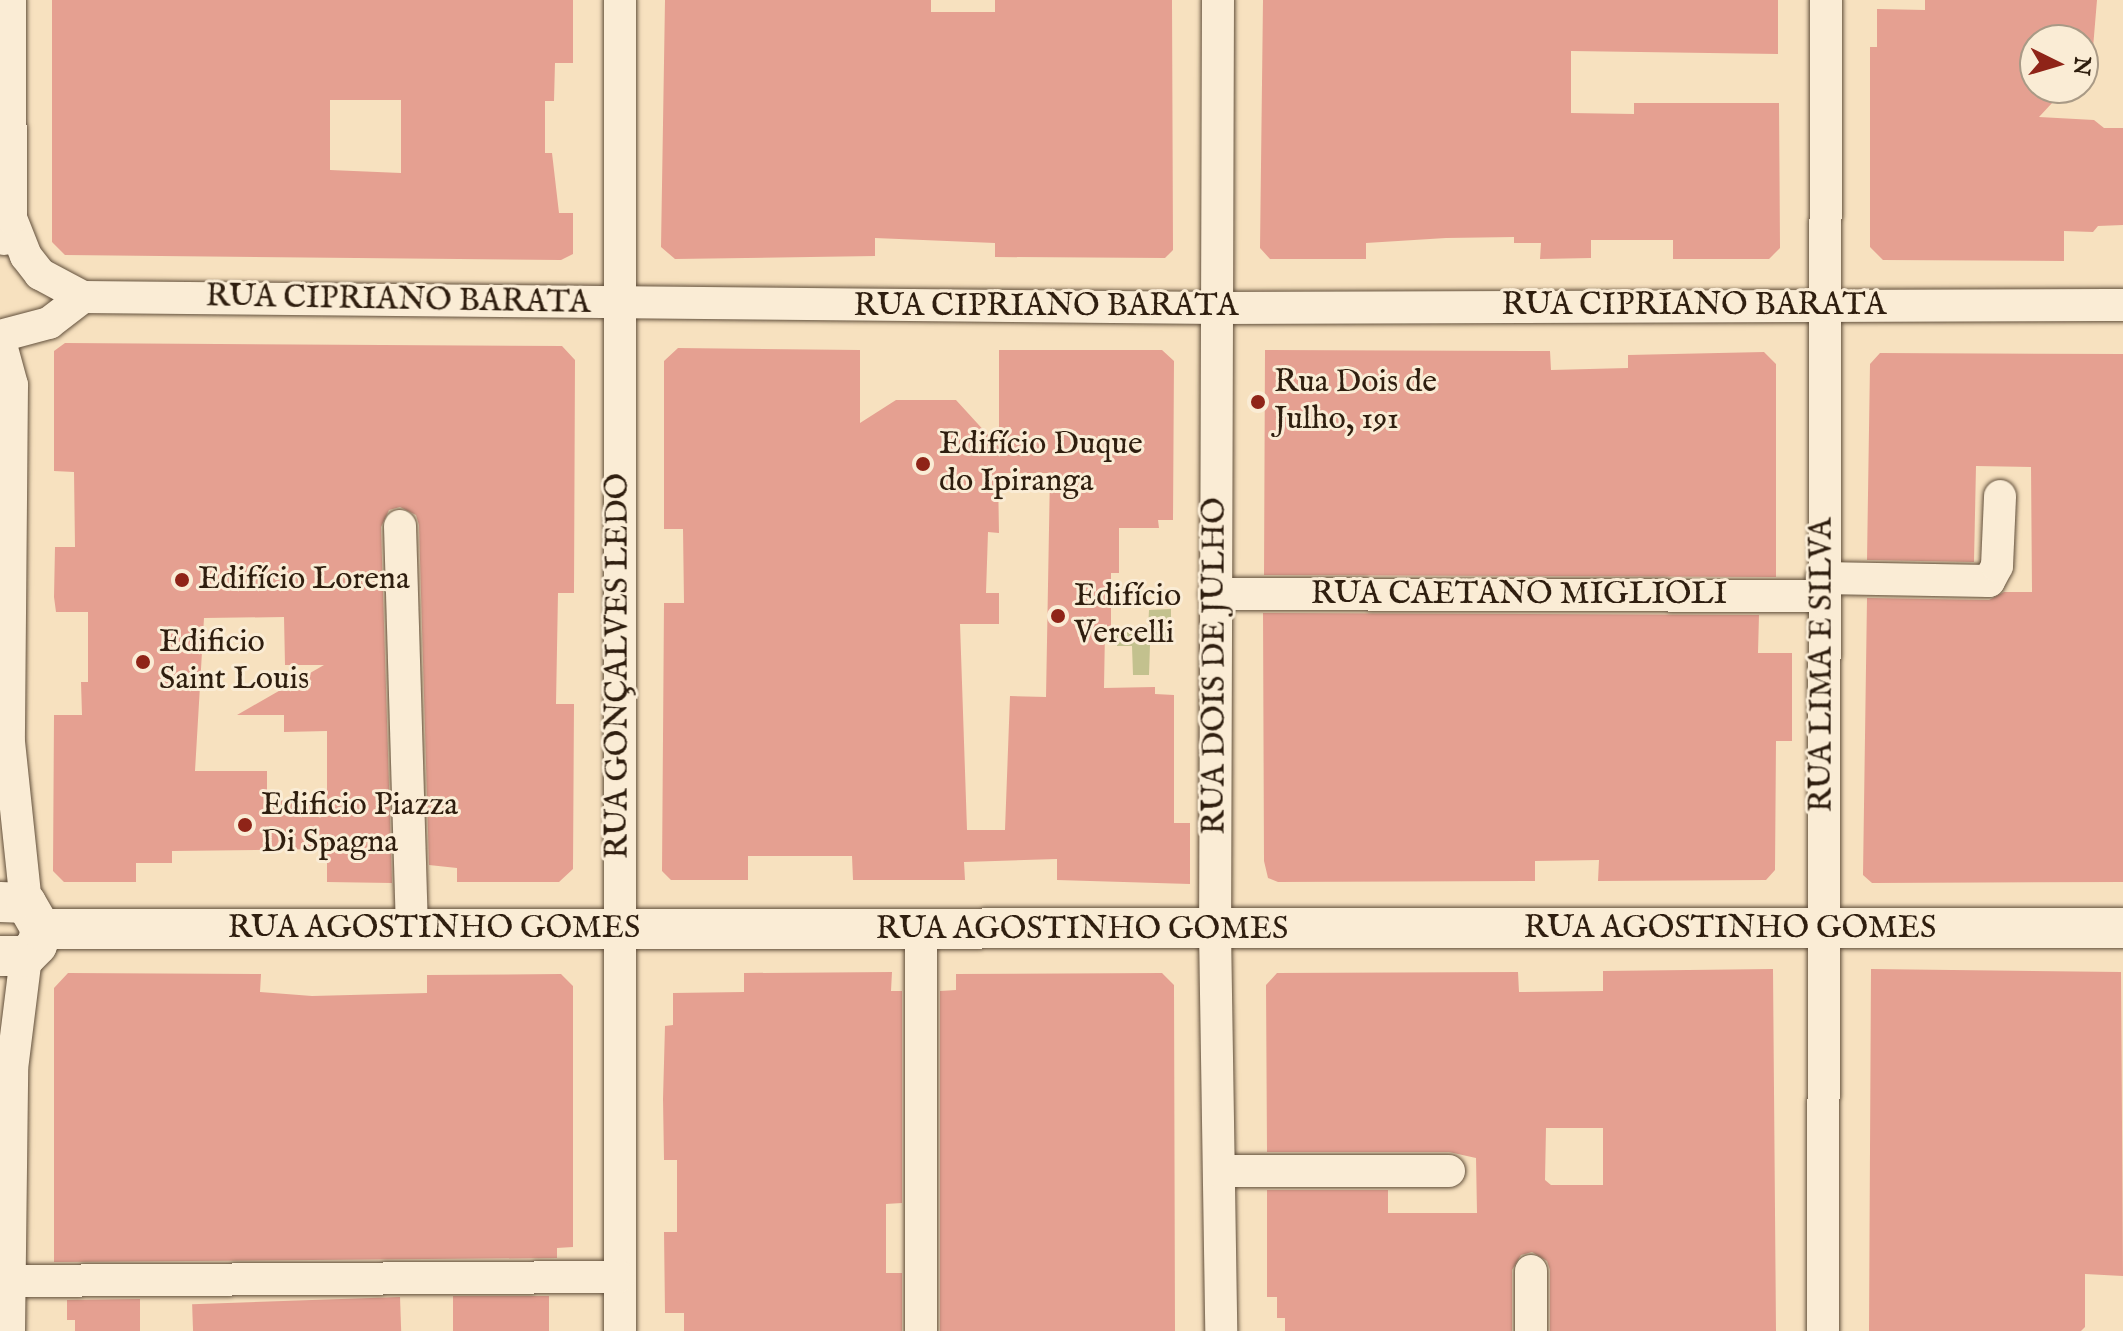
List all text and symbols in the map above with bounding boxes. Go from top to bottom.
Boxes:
north arrow [2019,24,2099,104]
text: N [2066,55,2096,77]
street label: RUA CIPRIANO BARATA [205,278,591,324]
street label: RUA CIPRIANO BARATA [1502,287,1886,325]
street label: RUA CIPRIANO BARATA [854,288,1238,326]
place label: Rua Dois de Julho, 191 [1274,365,1437,440]
marker: Rua Dois de Julho, 191 [1249,393,1267,411]
place label: Edifício Duque do Ipiranga [939,427,1143,502]
marker: Edifício Duque do Ipiranga [914,455,932,473]
street label: RUA GONÇALVES LEDO [600,473,638,859]
street label: RUA DOIS DE JULHO [1197,497,1235,835]
street label: RUA LIMA E SILVA [1804,518,1842,812]
place label: Edifício Lorena [198,561,410,599]
marker: Edifício Lorena [173,571,191,589]
street label: RUA CAETANO MIGLIOLI [1311,576,1727,614]
place label: Edifício Vercelli [1074,579,1181,654]
marker: Edifício Vercelli [1049,607,1067,625]
place label: Edificio Saint Louis [159,625,309,700]
marker: Edificio Saint Louis [134,653,152,671]
place label: Edificio Piazza Di Spagna [261,788,458,863]
marker: Edificio Piazza Di Spagna [236,816,254,834]
street label: RUA AGOSTINHO GOMES [228,910,640,948]
street label: RUA AGOSTINHO GOMES [1524,910,1936,948]
street label: RUA AGOSTINHO GOMES [876,911,1288,949]

